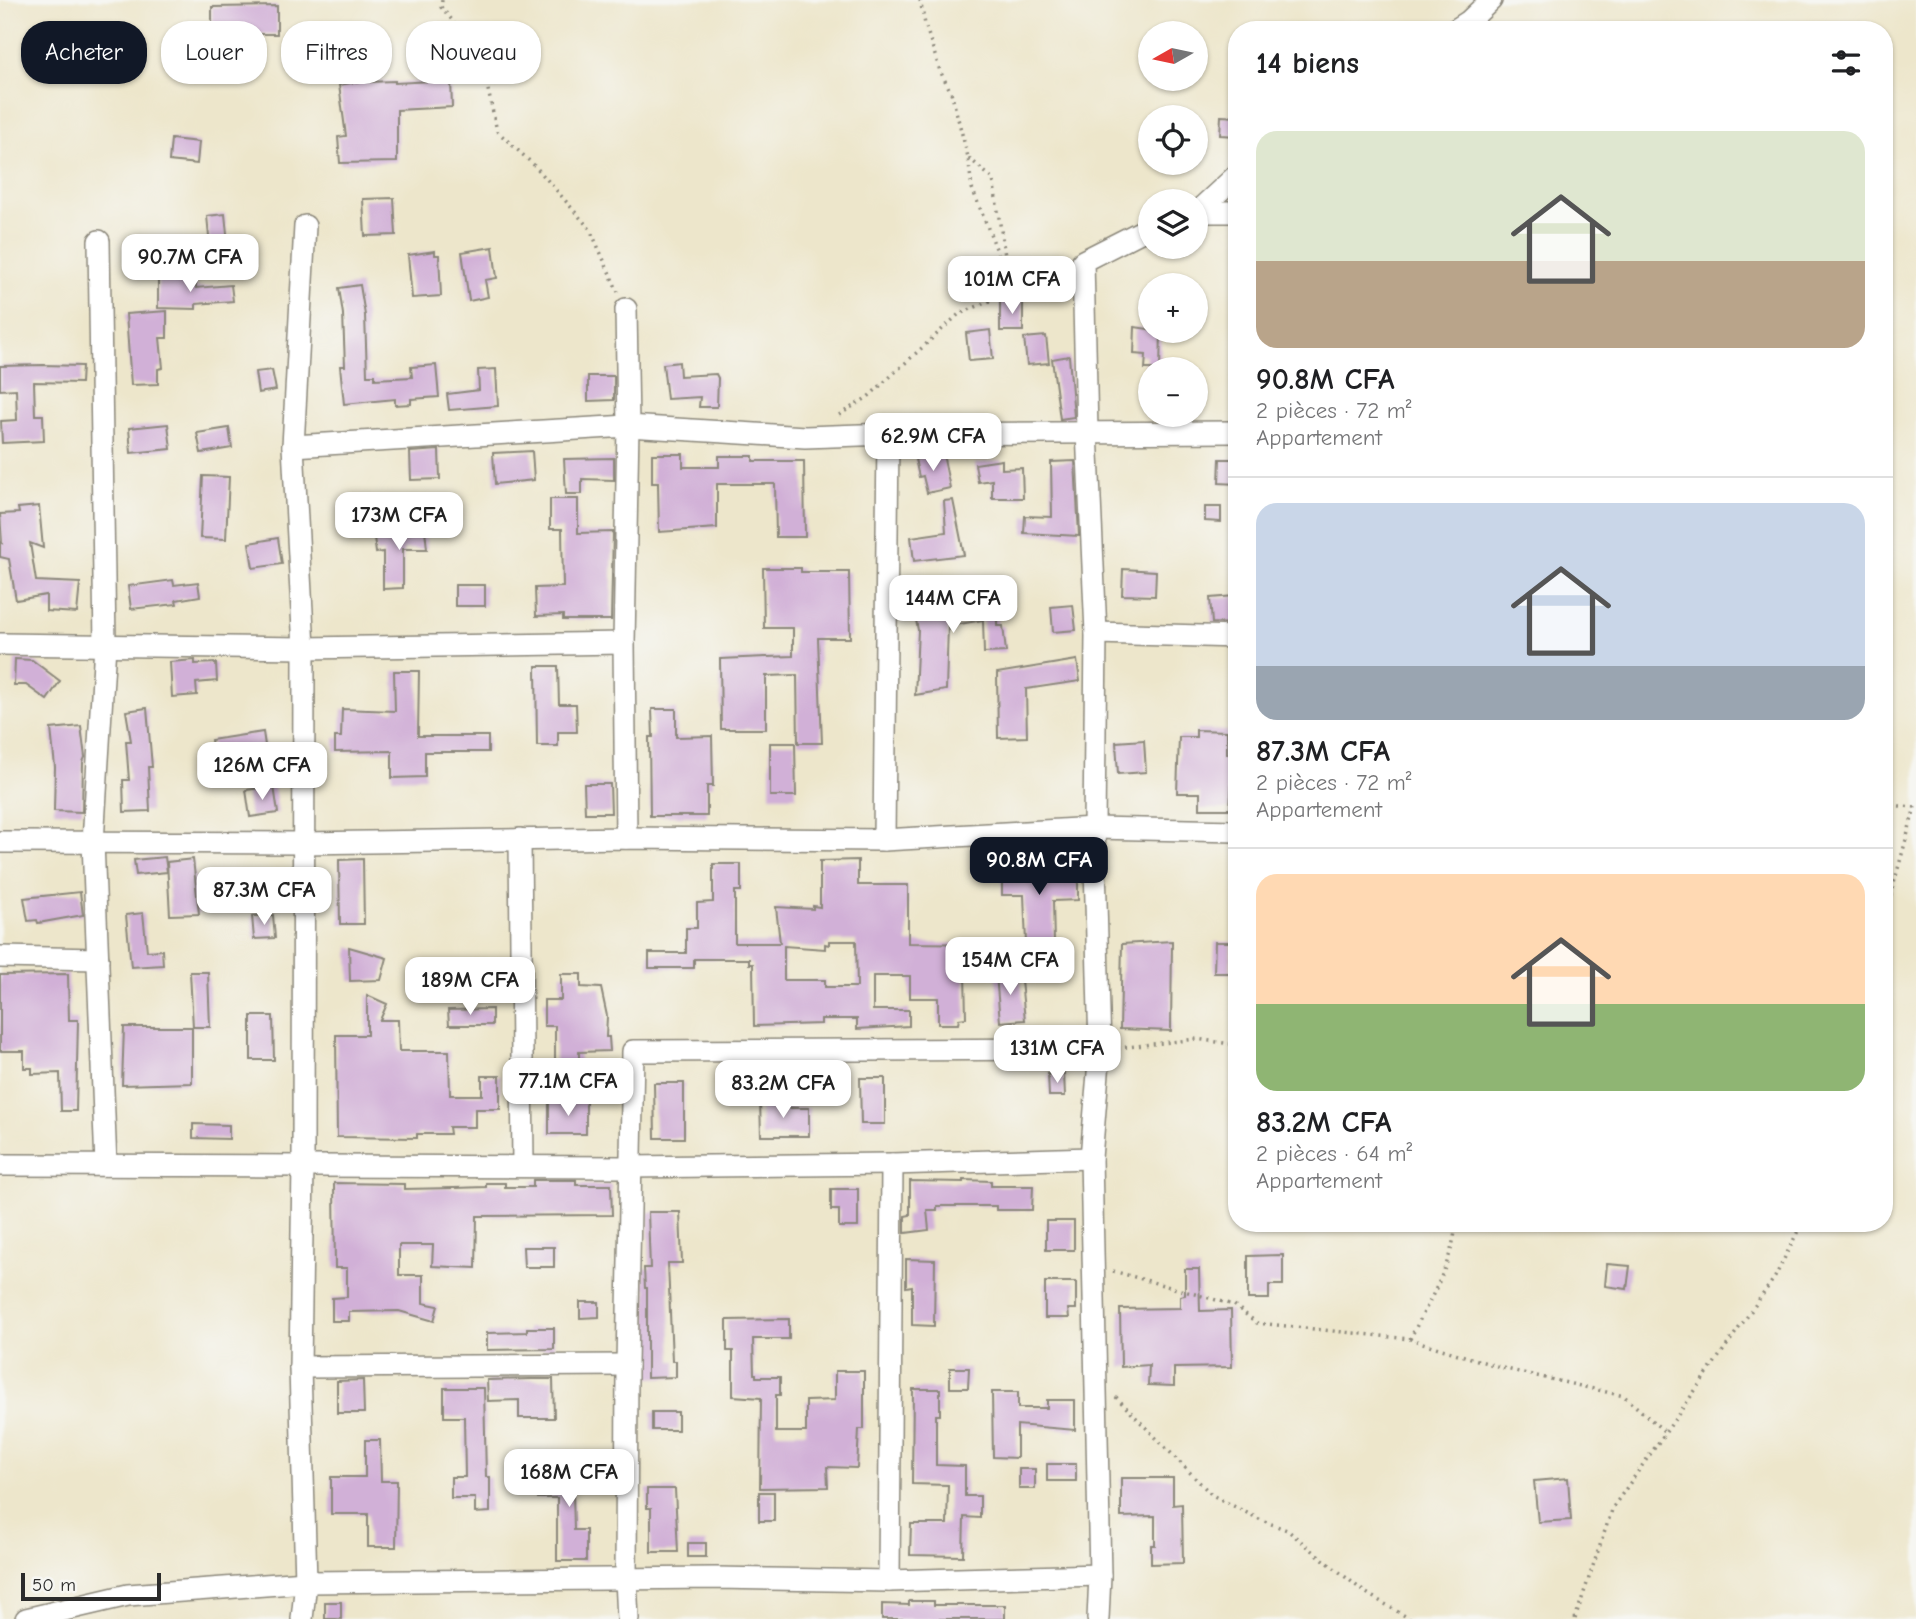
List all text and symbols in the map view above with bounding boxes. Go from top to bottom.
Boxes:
chip: Acheter [21,21,147,84]
chip: Louer [161,21,267,84]
chip: Filtres [281,21,392,84]
chip: Nouveau [406,21,541,84]
north arrow [1138,21,1208,91]
map controls [1138,21,1208,427]
icon: filters [1827,44,1865,82]
text: 14 biens [1256,46,1359,81]
button: locate [1138,105,1208,175]
icon: home [1498,176,1624,302]
button: layers [1138,189,1208,259]
pin: 90.7M CFA [110,234,270,294]
text: 90.7M CFA [138,243,242,270]
pin: 101M CFA [940,256,1084,316]
text: 101M CFA [964,265,1060,292]
button: + [1138,273,1208,343]
button: − [1138,357,1208,427]
text: 90.8M CFA [1256,362,1395,397]
text: 2 pièces · 72 m² [1256,397,1412,424]
pin: 62.9M CFA [853,414,1013,473]
text: 62.9M CFA [881,422,985,449]
text: Appartement [1256,424,1382,451]
pin: 173M CFA [327,492,471,552]
text: 173M CFA [351,501,447,528]
icon: home [1498,548,1624,674]
pin: 144M CFA [881,576,1025,635]
text: 144M CFA [905,584,1001,611]
text: 87.3M CFA [1256,734,1390,769]
pin: 126M CFA [190,742,334,802]
text: 126M CFA [213,751,311,778]
text: 2 pièces · 72 m² [1256,769,1412,796]
text: Appartement [1256,796,1382,823]
pin: 90.8M CFA [959,838,1119,897]
text: 90.8M CFA [986,846,1092,873]
pin: 87.3M CFA [184,867,344,927]
text: 87.3M CFA [213,876,315,903]
icon: home [1498,919,1624,1045]
pin: 154M CFA [938,937,1082,997]
text: 154M CFA [961,946,1059,973]
pin: 189M CFA [398,958,542,1017]
text: 189M CFA [421,966,519,993]
pin: 131M CFA [985,1026,1129,1085]
text: 131M CFA [1010,1034,1104,1061]
pin: 77.1M CFA [488,1058,648,1118]
pin: 83.2M CFA [703,1060,863,1120]
text: 77.1M CFA [518,1067,618,1094]
text: 83.2M CFA [731,1069,835,1096]
text: 83.2M CFA [1256,1105,1391,1140]
text: 2 pièces · 64 m² [1256,1140,1412,1167]
text: Appartement [1256,1167,1382,1194]
pin: 168M CFA [497,1450,641,1509]
text: 168M CFA [520,1458,618,1485]
scale bar [21,1570,161,1602]
text: 50 m [32,1574,76,1596]

